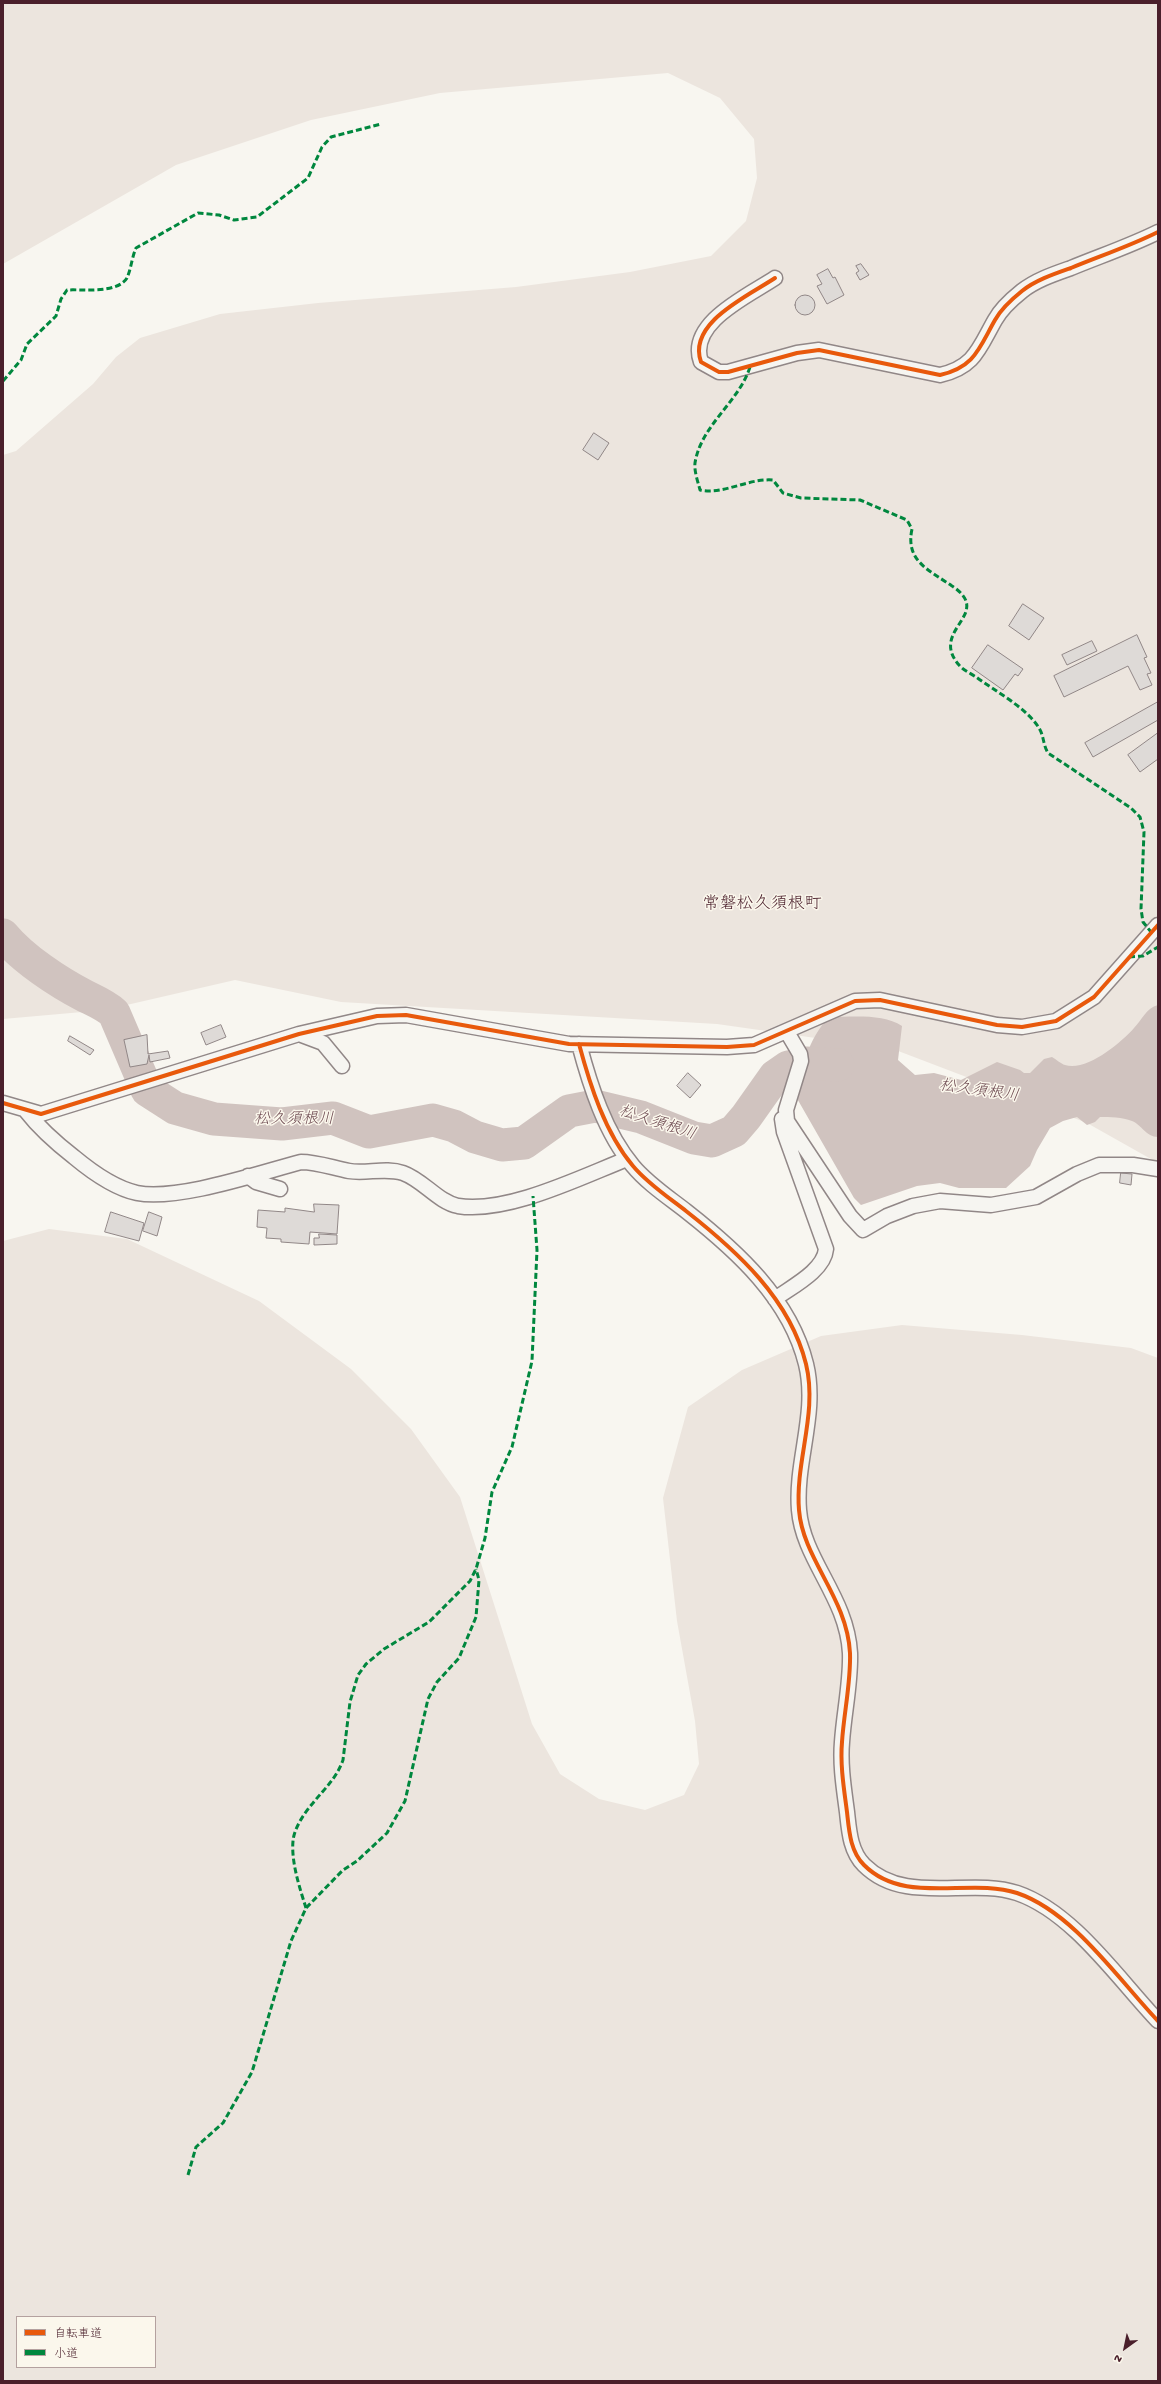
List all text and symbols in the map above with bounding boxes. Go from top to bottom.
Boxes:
district label: 常磐松久須根町 [703,895,821,915]
water label: 松久須根川 [938,1077,1020,1107]
water label: 松久須根川 [616,1103,698,1145]
water label: 松久須根川 [254,1111,334,1131]
legend [16,2316,156,2368]
text: 自転車道 [54,2328,102,2342]
north arrow [1105,2328,1145,2368]
text: 小道 [54,2348,78,2362]
text: N [1112,2351,1125,2365]

